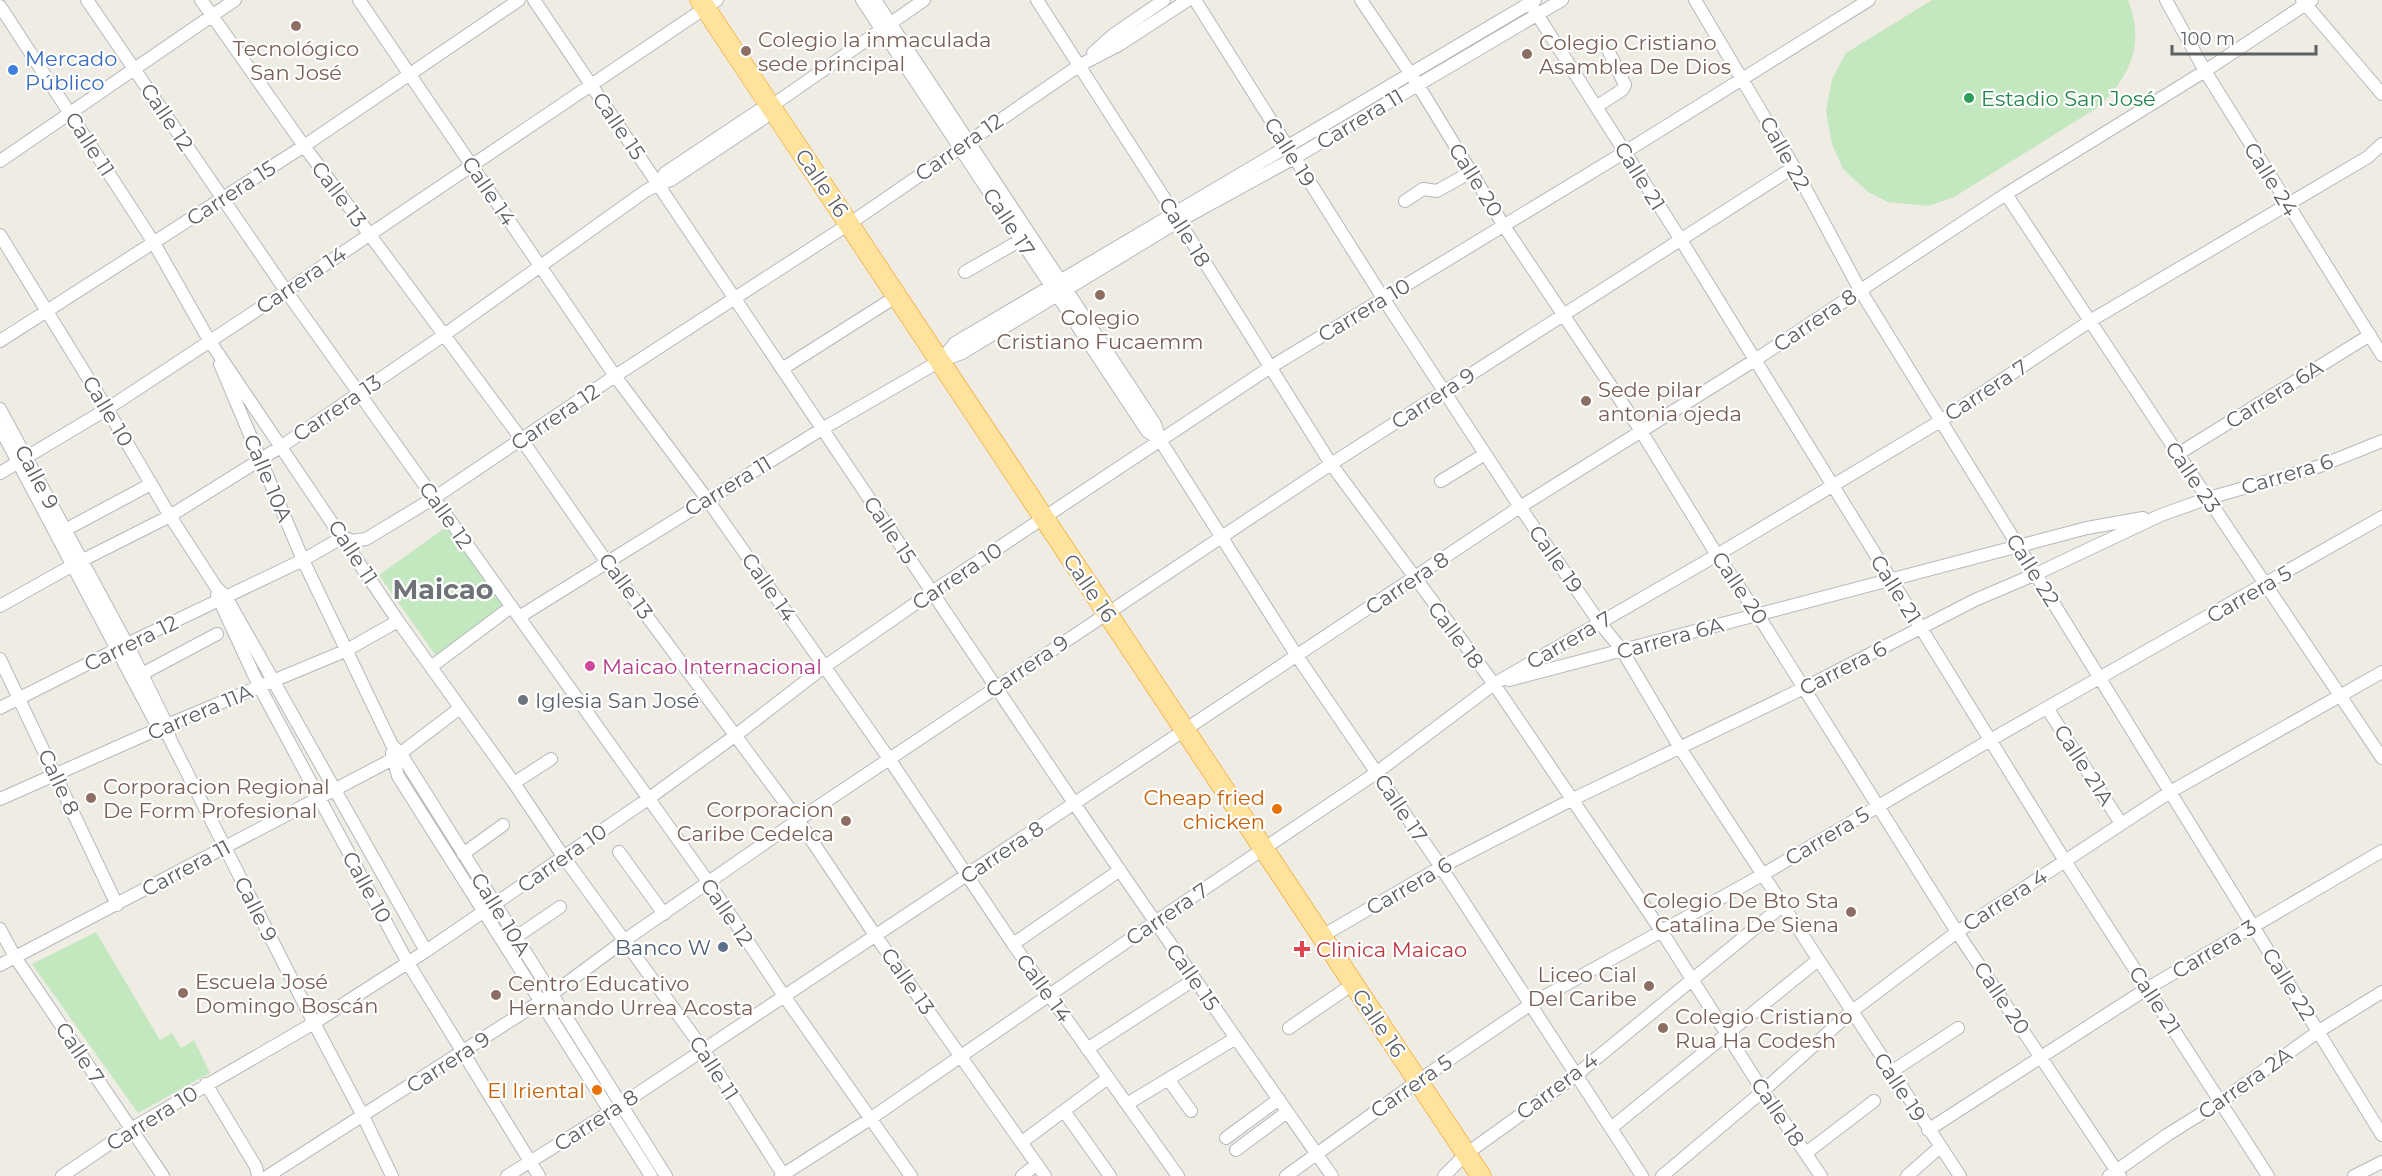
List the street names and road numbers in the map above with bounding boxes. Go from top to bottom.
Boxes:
street label: Calle 12 [135,78,199,156]
street label: Carrera 11 [1312,83,1408,155]
street label: Calle 15 [587,87,651,165]
street label: Calle 11 [60,107,120,181]
street label: Carrera 12 [910,108,1008,186]
street label: Calle 22 [1755,112,1815,194]
street label: Calle 19 [1259,113,1321,191]
street label: Calle 21 [1609,137,1671,215]
street label: Calle 20 [1444,138,1508,222]
street label: Calle 24 [2239,138,2303,220]
street label: Calle 16 [790,144,854,222]
street label: Calle 14 [457,152,521,230]
street label: Carrera 15 [182,155,280,231]
street label: Calle 13 [306,156,372,232]
street label: Calle 17 [978,183,1040,261]
street label: Calle 18 [1154,192,1216,272]
street label: Carrera 14 [251,241,351,319]
street label: Carrera 10 [1313,273,1415,347]
street label: Carrera 8 [1769,283,1861,357]
street label: Carrera 7 [1940,354,2032,426]
street label: Carrera 6A [2221,354,2328,434]
street label: Carrera 9 [1387,362,1479,434]
street label: Carrera 13 [288,369,386,447]
street label: Calle 10 [77,371,139,451]
street label: Carrera 12 [506,378,604,456]
street label: Calle 10A [238,430,298,527]
street label: Calle 23 [2160,437,2226,517]
street label: Calle 9 [10,440,64,514]
street label: Carrera 6 [2238,448,2336,500]
street label: Carrera 11 [680,450,776,522]
street label: Calle 12 [414,477,478,553]
street label: Calle 15 [858,491,922,569]
street label: Calle 11 [323,515,383,589]
street label: Calle 19 [1524,520,1588,598]
street label: Calle 22 [2001,529,2065,611]
street label: Carrera 10 [907,537,1007,615]
street label: Carrera 8 [1361,546,1453,620]
street label: Calle 20 [1707,547,1773,629]
street label: Calle 13 [594,548,658,624]
street label: Calle 14 [736,548,802,626]
street label: Calle 16 [1058,549,1122,627]
street label: Calle 21 [1865,550,1927,628]
street label: Carrera 5 [2202,560,2296,628]
street label: Calle 18 [1423,596,1489,674]
street label: Carrera 7 [1522,606,1616,674]
street label: Carrera 12 [80,610,182,676]
street label: Carrera 6A [1614,611,1727,664]
street label: Carrera 9 [981,629,1073,703]
street label: Carrera 6 [1795,635,1891,701]
street label: Carrera 11A [144,678,257,745]
street label: Calle 21A [2049,720,2120,811]
street label: Calle 8 [33,745,85,819]
street label: Calle 17 [1369,769,1433,847]
street label: Carrera 5 [1780,801,1874,871]
street label: Carrera 8 [956,815,1048,889]
street label: Carrera 10 [513,818,611,898]
street label: Carrera 11 [137,834,235,902]
street label: Calle 10 [337,847,397,927]
street label: Carrera 6 [1362,851,1456,920]
street label: Carrera 4 [1958,863,2052,937]
street label: Calle 10A [466,868,537,961]
street label: Calle 9 [229,872,283,946]
street label: Calle 12 [695,873,759,951]
street label: Carrera 7 [1121,877,1213,951]
street label: Carrera 3 [2167,914,2261,984]
street label: Calle 15 [1161,939,1225,1015]
street label: Calle 13 [876,943,940,1019]
street label: Calle 22 [2257,943,2321,1025]
street label: Calle 14 [1011,949,1077,1027]
street label: Calle 20 [1969,957,2035,1039]
street label: Calle 21 [2124,961,2186,1039]
street label: Calle 16 [1347,984,1411,1062]
street label: Calle 7 [50,1017,110,1089]
street label: Carrera 9 [402,1026,494,1098]
street label: Calle 11 [684,1031,744,1105]
street label: Carrera 2A [2193,1041,2297,1124]
street label: Carrera 4 [1511,1047,1603,1125]
street label: Calle 19 [1869,1048,1931,1126]
street label: Carrera 5 [1366,1049,1457,1123]
street label: Calle 18 [1746,1073,1810,1151]
street label: Carrera 10 [102,1080,202,1156]
street label: Carrera 8 [549,1084,643,1156]

